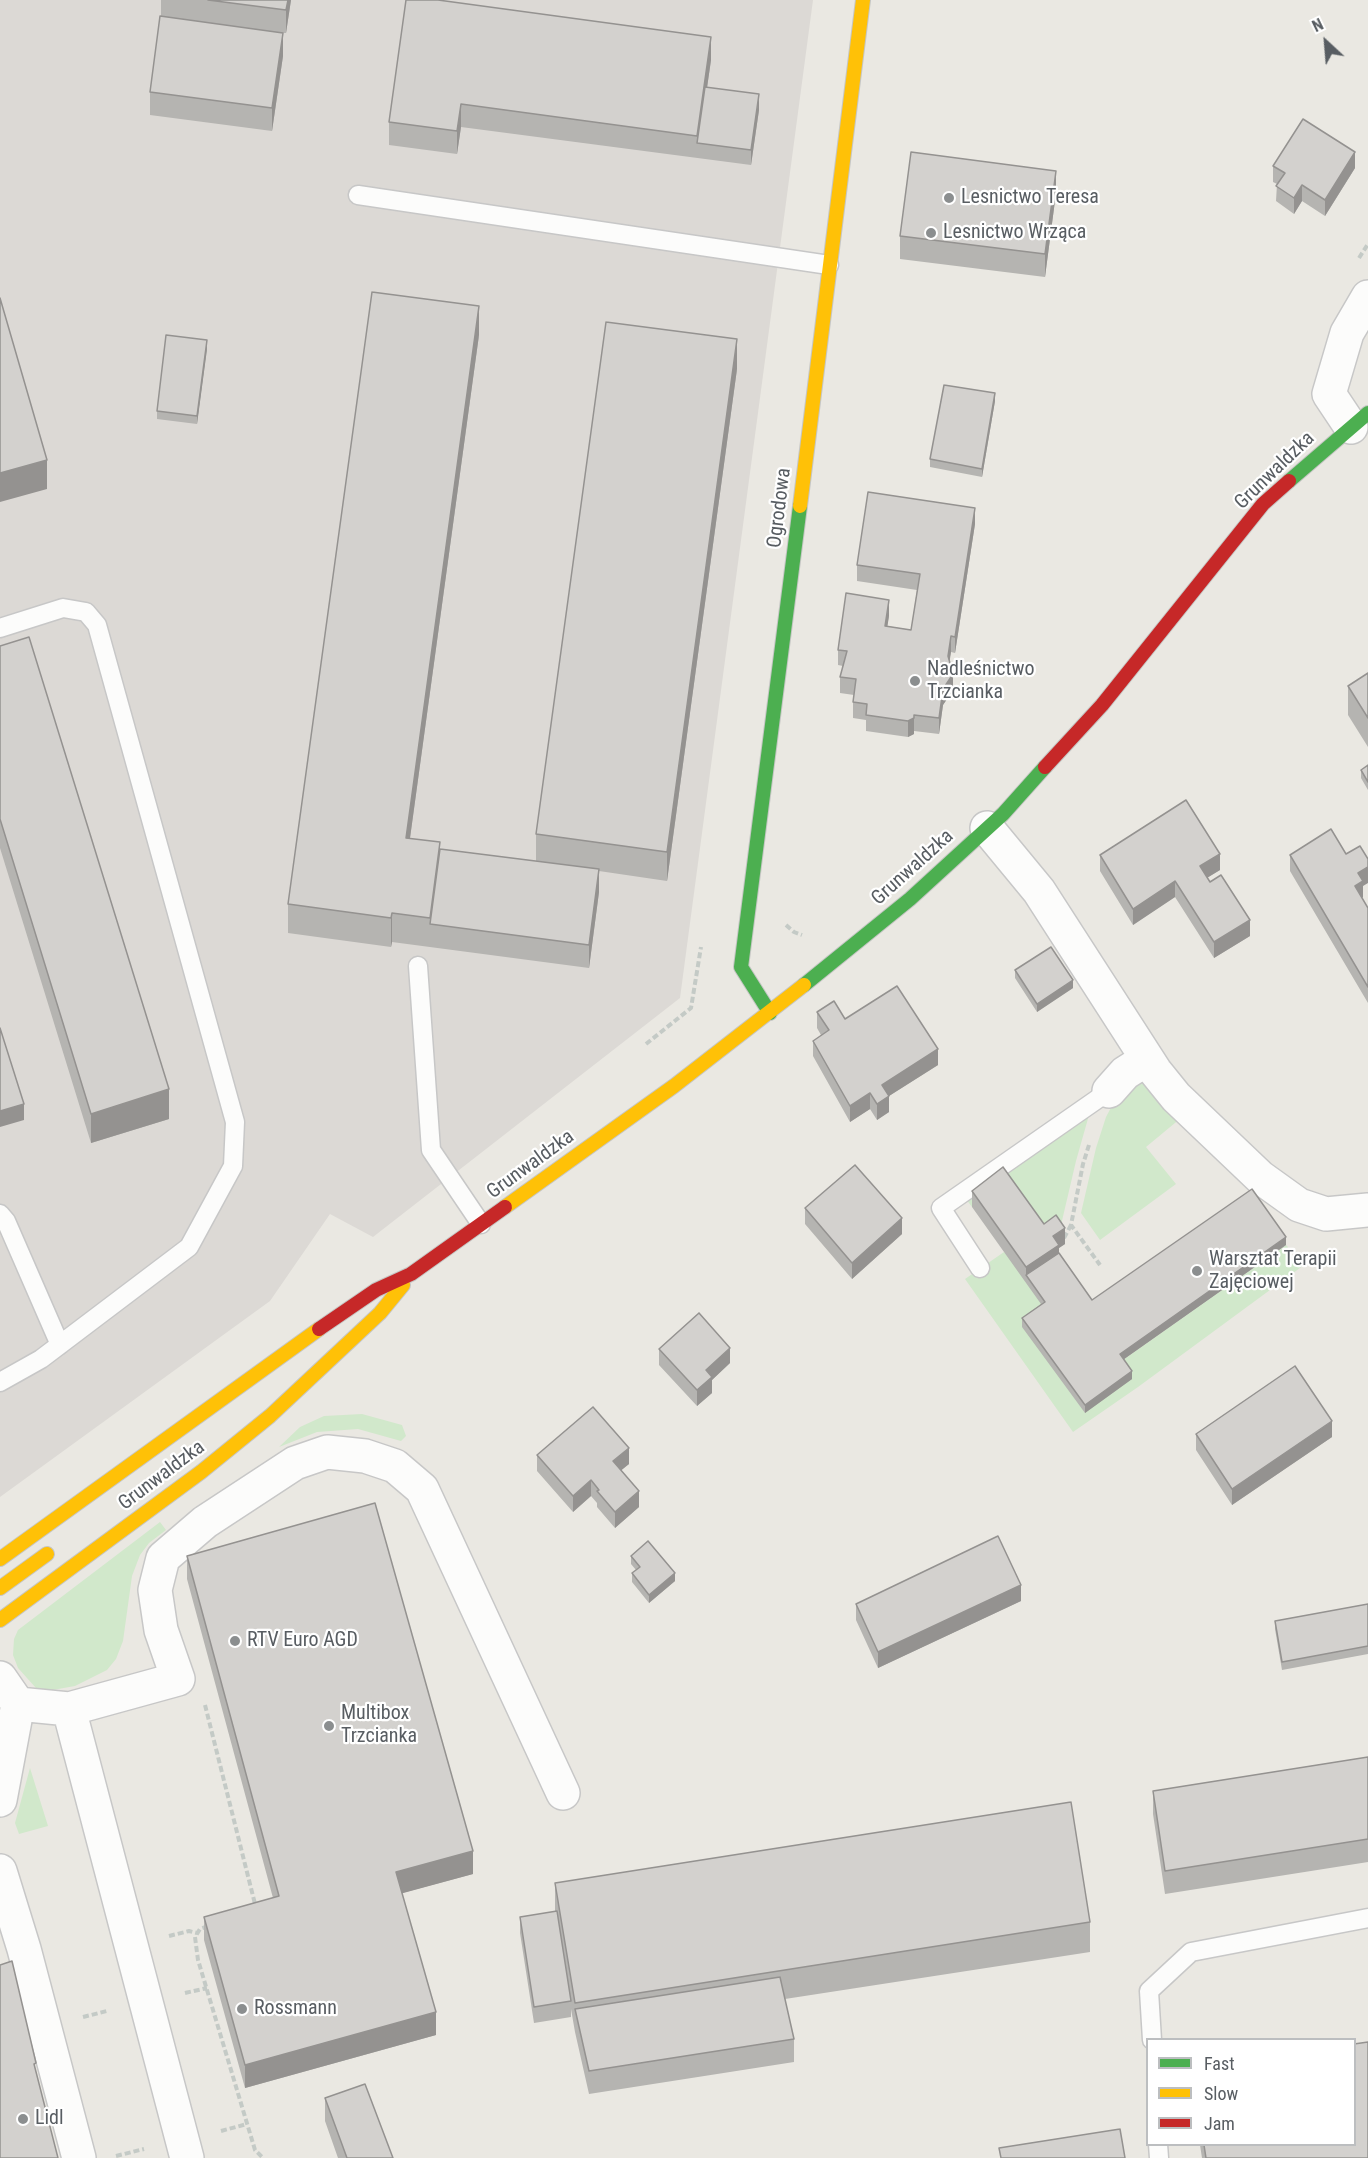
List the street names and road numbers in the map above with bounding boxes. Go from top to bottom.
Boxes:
street label: Grunwaldzka [1230,427,1320,515]
street label: Ogrodowa [763,467,797,549]
street label: Grunwaldzka [867,825,959,911]
street label: Grunwaldzka [483,1125,579,1205]
street label: Grunwaldzka [114,1436,210,1516]

